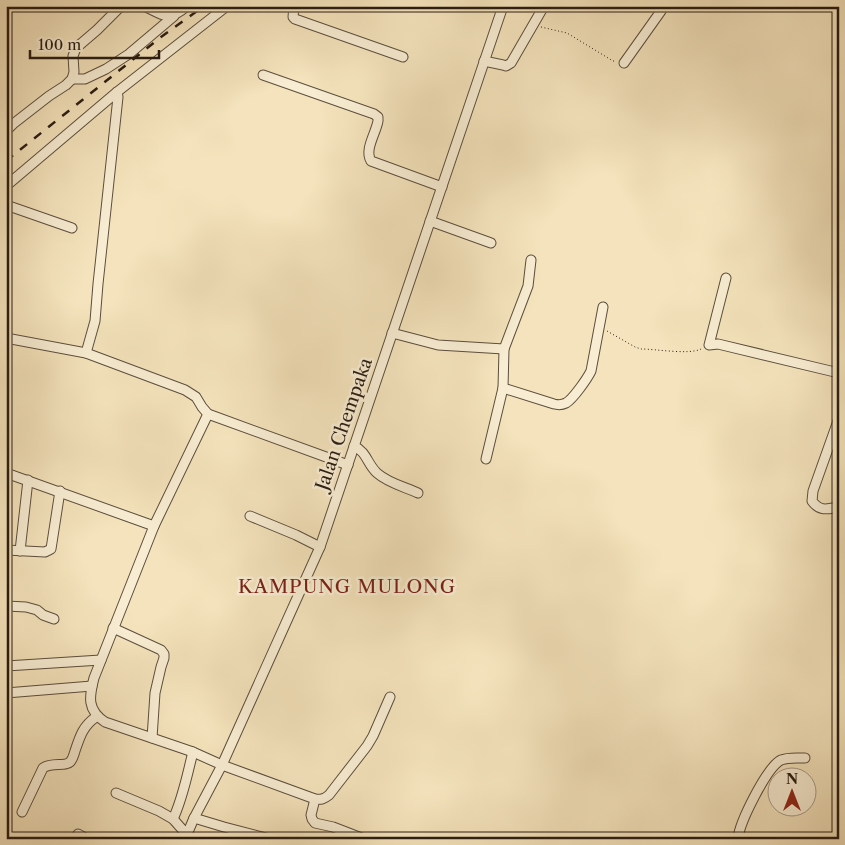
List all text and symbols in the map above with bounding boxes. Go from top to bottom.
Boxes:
scale bar [30,28,159,60]
text: 100 m [38,35,81,54]
street label: Jalan Chempaka [310,354,377,496]
district label: KAMPUNG MULONG [238,575,456,598]
north arrow [768,768,818,818]
text: N [786,770,798,788]

